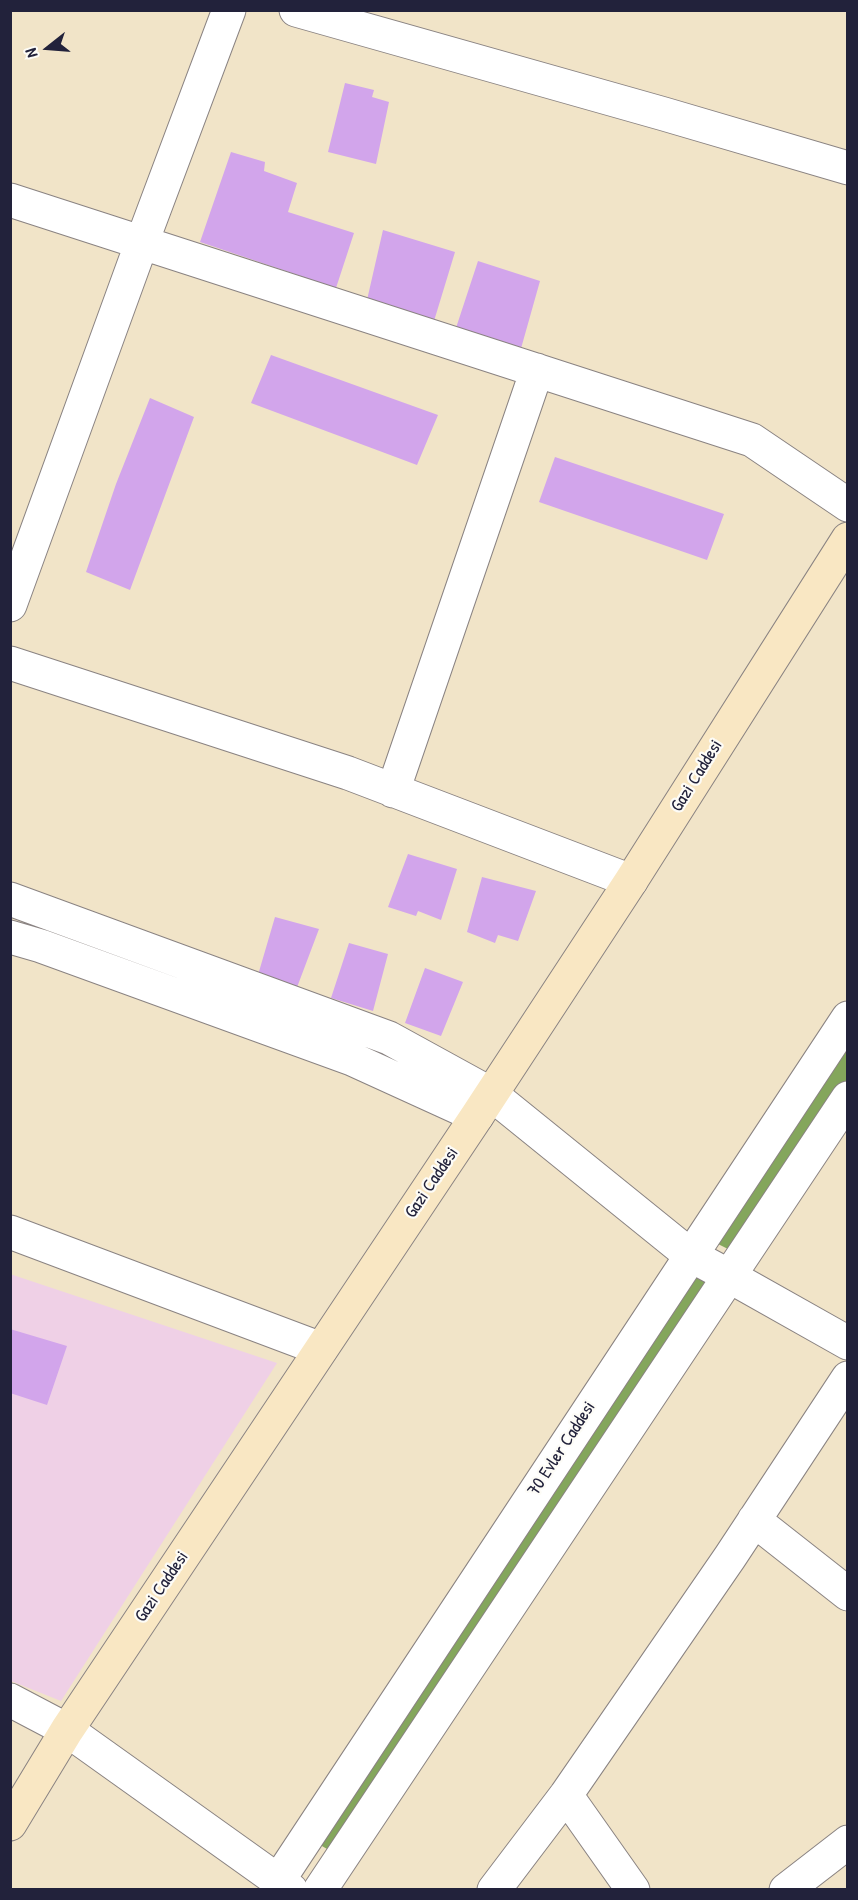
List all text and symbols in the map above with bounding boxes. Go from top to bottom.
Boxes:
north arrow [18,18,78,78]
text: N [19,46,43,61]
street label: Gazi Caddesi [666,736,728,816]
street label: Gazi Caddesi [400,1144,464,1222]
street label: 70 Evler Caddesi [523,1398,601,1500]
street label: Gazi Caddesi [130,1548,194,1626]

